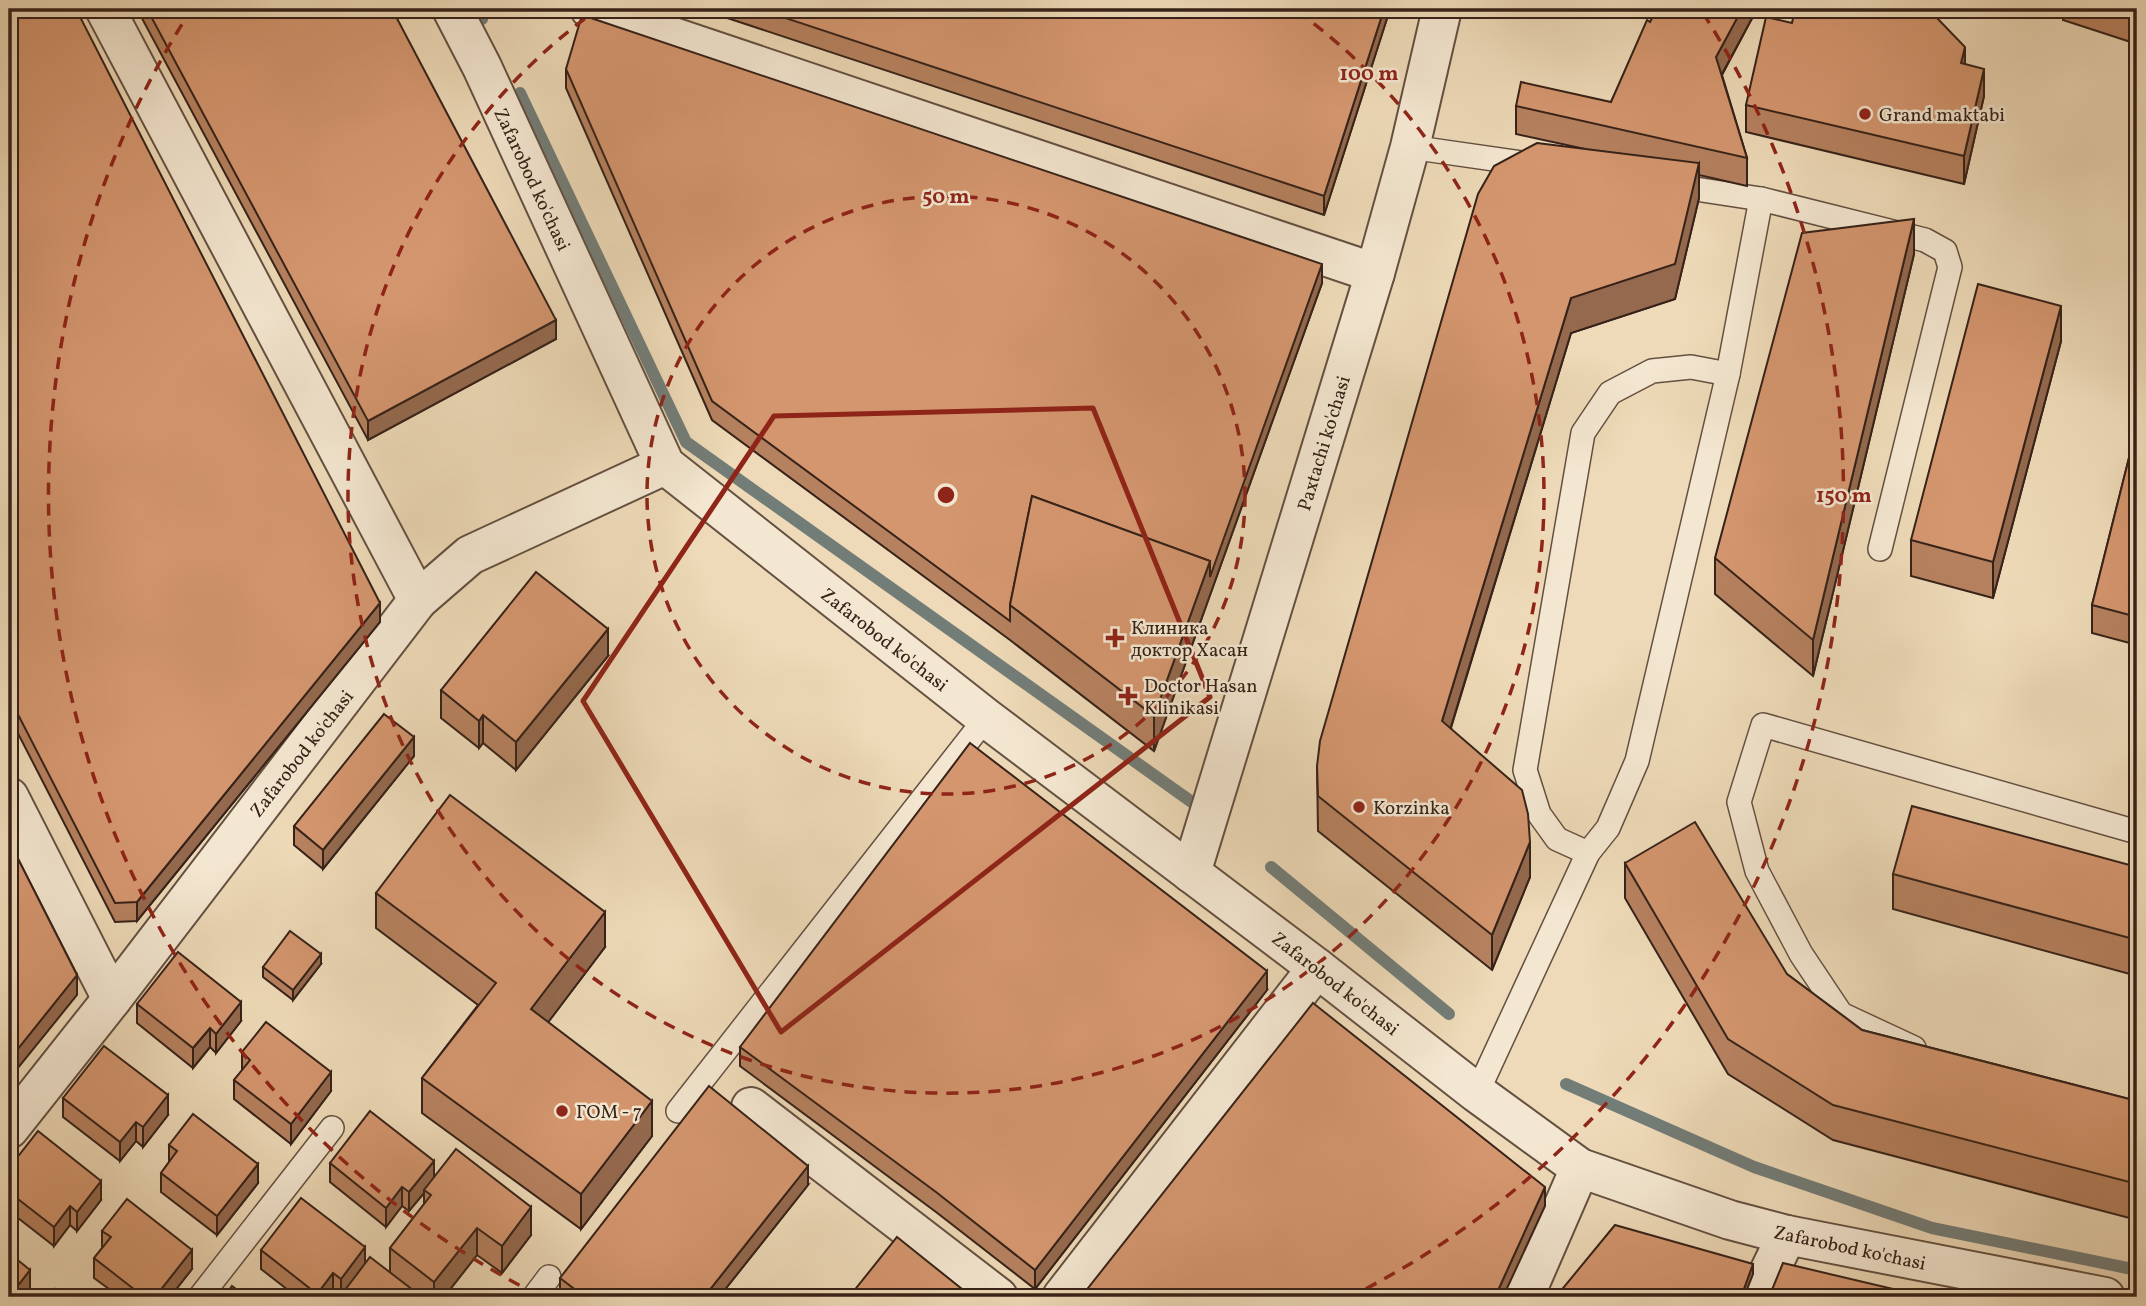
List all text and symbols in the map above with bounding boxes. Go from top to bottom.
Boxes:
text: 100 m [1339,60,1399,89]
place label: Grand maktabi [1879,103,2005,129]
street label: Zafarobod ko'chasi [487,104,576,256]
marker: Grand maktabi [1857,106,1873,122]
text: 50 m [922,183,970,212]
street label: Paxtachi ko'chasi [1292,373,1358,514]
text: 150 m [1816,482,1872,511]
centre of rings [934,483,958,507]
street label: Zafarobod ko'chasi [815,583,953,699]
place label: Клиника доктор Хасан [1131,616,1248,664]
marker: Клиника доктор Хасан [1105,628,1125,648]
place label: Doctor Hasan Klinikasi [1144,674,1258,722]
street label: Zafarobod ko'chasi [245,685,361,823]
marker: Doctor Hasan Klinikasi [1118,686,1138,706]
place label: Korzinka [1373,796,1450,822]
marker: Korzinka [1351,799,1367,815]
street label: Zafarobod ko'chasi [1266,927,1404,1043]
place label: ГОМ - 7 [576,1100,642,1126]
marker: ГОМ - 7 [554,1103,570,1119]
street label: Zafarobod ko'chasi [1771,1220,1928,1278]

